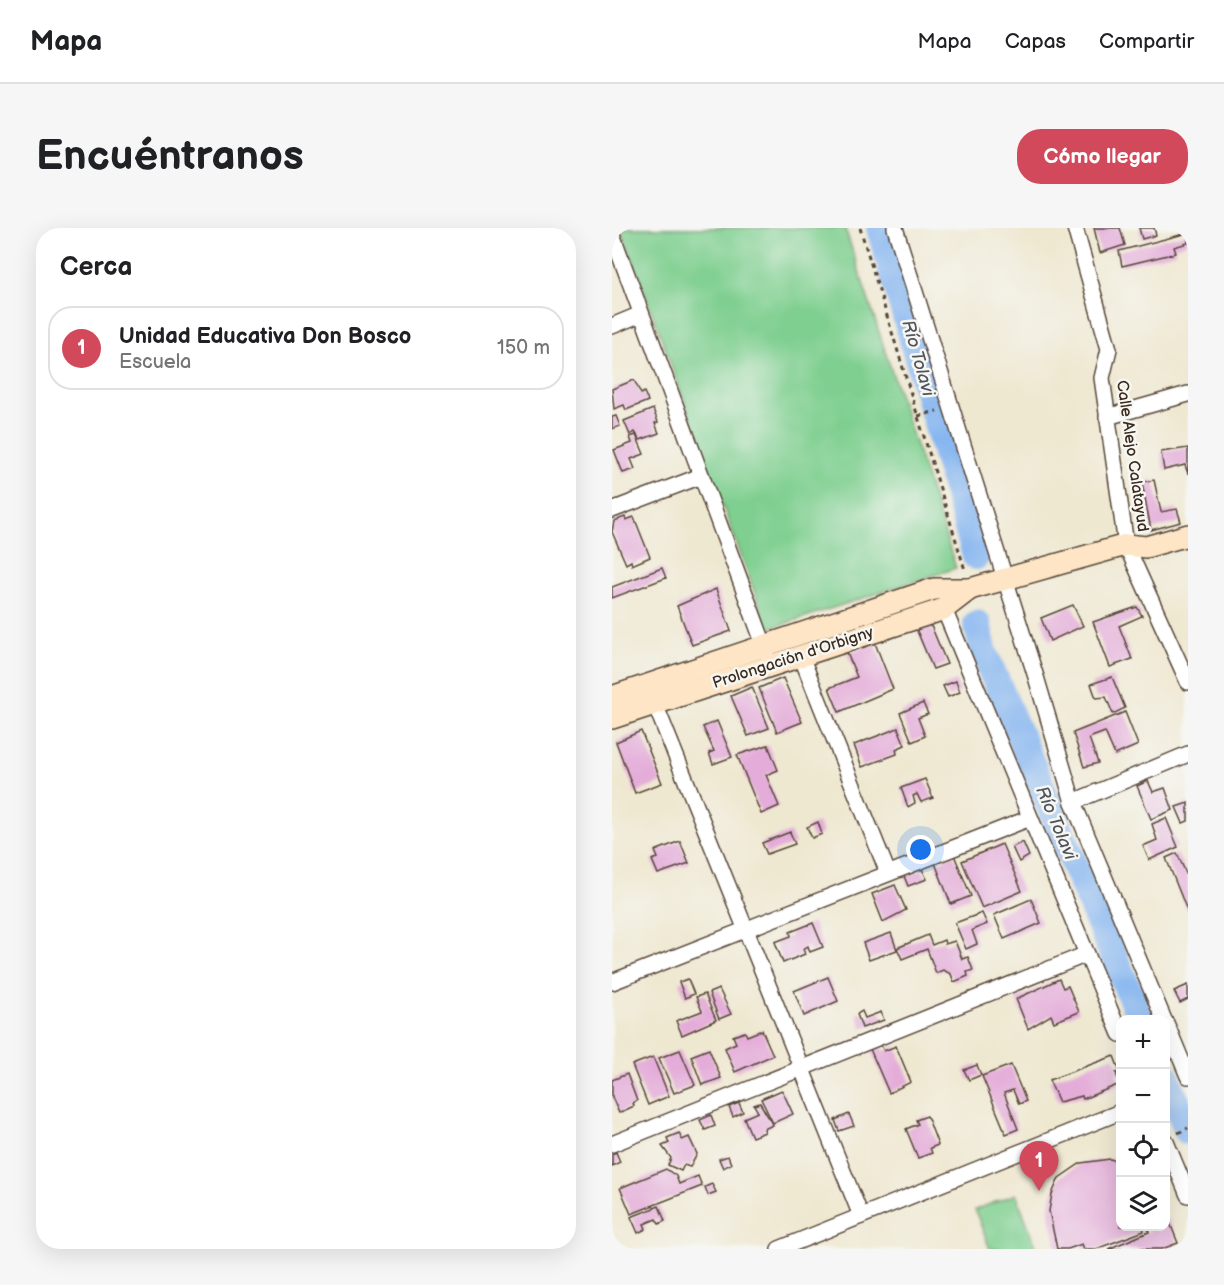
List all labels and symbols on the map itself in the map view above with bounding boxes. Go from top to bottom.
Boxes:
water label: Río Tolavi [897,318,939,399]
street label: Calle Alejo Calatayud [1112,379,1152,533]
street label: Prolongación d'Orbigny [710,623,877,693]
water label: Río Tolavi [1031,783,1081,864]
your location [906,835,935,864]
pin: 1 [1020,1142,1058,1191]

